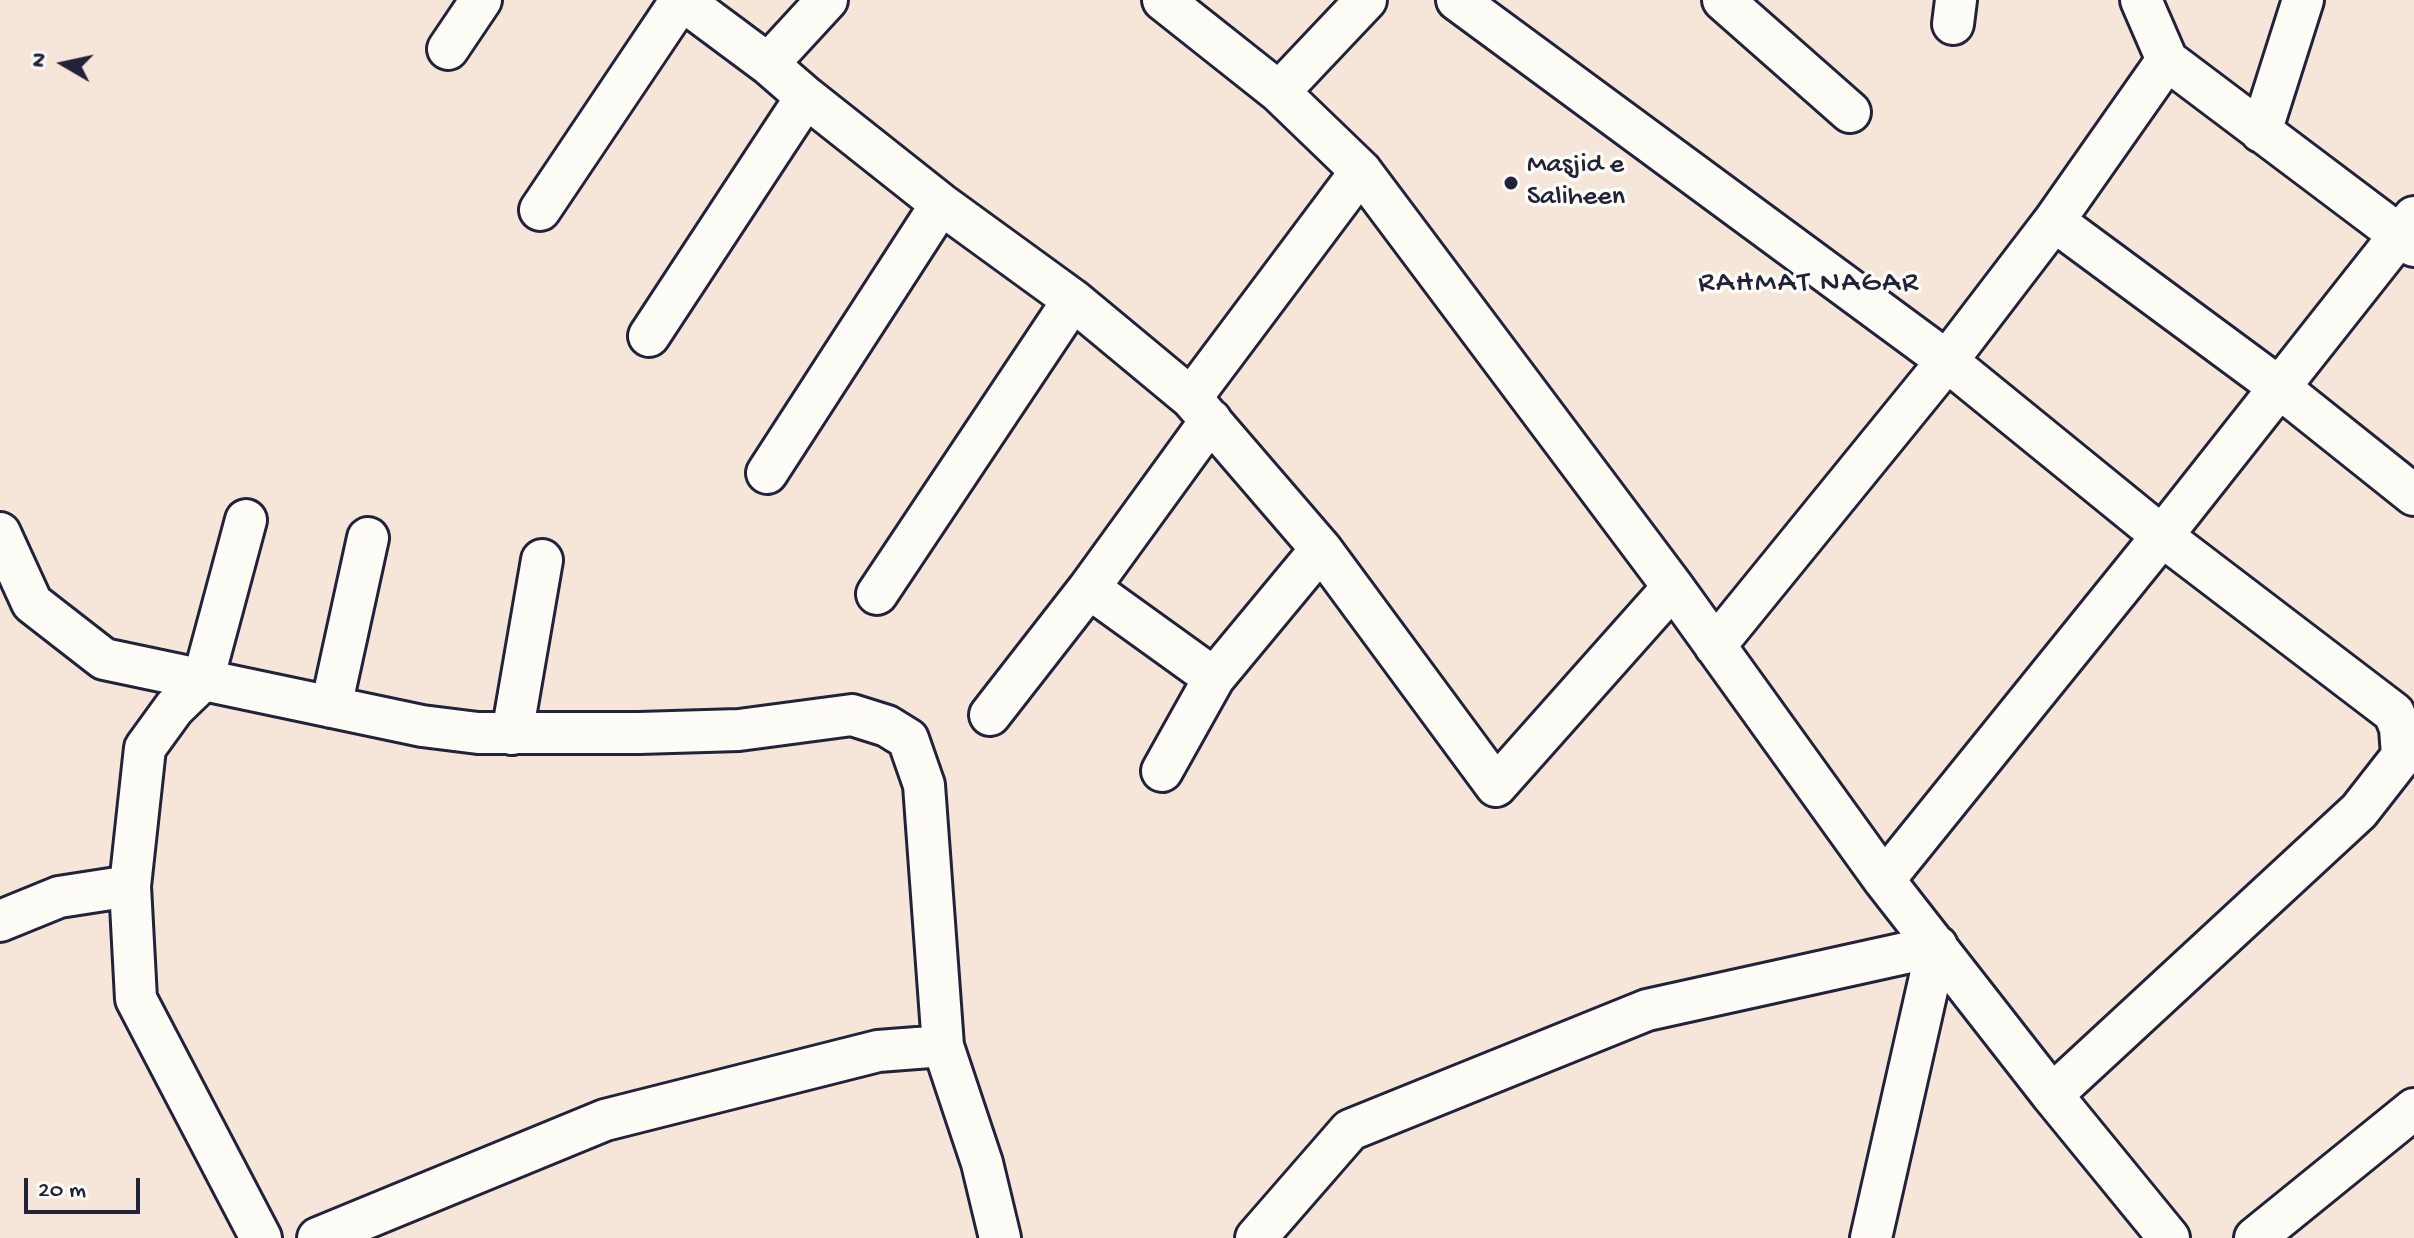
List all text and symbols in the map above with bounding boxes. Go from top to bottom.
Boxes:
north arrow [24,24,104,104]
text: N [26,51,54,69]
place label: Masjid e Saliheen [1527,150,1625,216]
marker: Masjid e Saliheen [1502,174,1520,192]
district label: RAHMAT NAGAR [1698,267,1920,303]
scale bar [28,1162,144,1212]
text: 20 m [38,1177,86,1206]

